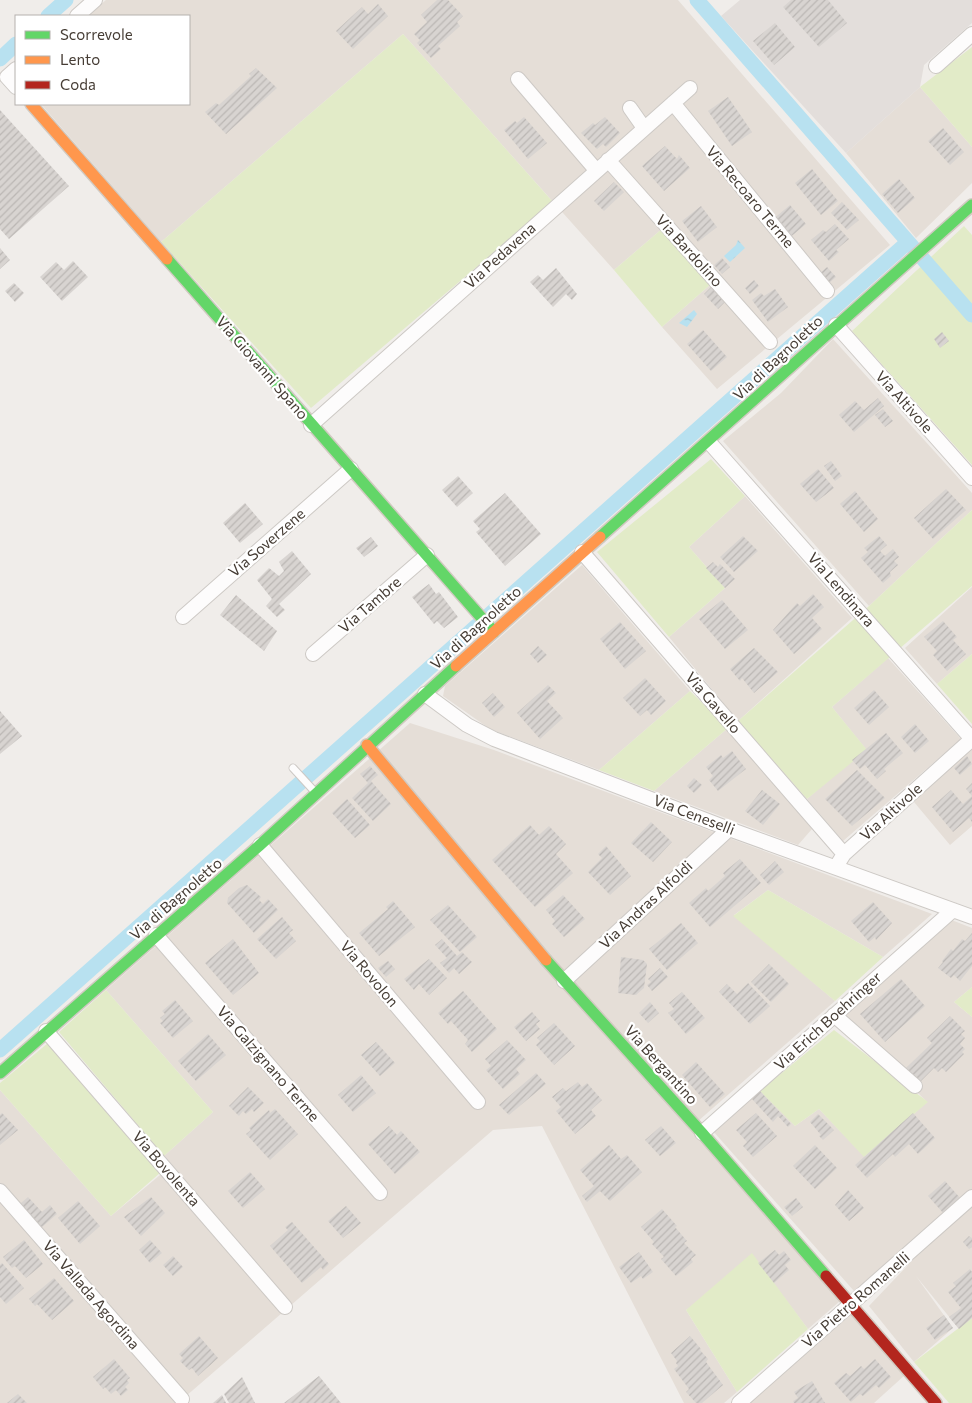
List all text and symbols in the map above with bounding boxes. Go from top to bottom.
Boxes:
legend [15,15,190,105]
text: Scorrevole [60,25,133,43]
text: Lento [60,50,100,68]
text: Coda [60,75,96,93]
street label: Via Recoaro Terme [703,142,799,251]
street label: Via Bardolino [653,211,727,290]
street label: Via Pedavena [460,218,539,292]
street label: Via di Bagnoletto [729,311,826,403]
street label: Via Giovanni Spano [213,312,312,423]
street label: Via Altivole [872,367,937,436]
street label: Via Soverzene [224,504,308,580]
street label: Via Lendinara [805,548,879,630]
street label: Via Tambre [335,572,404,636]
street label: Via di Bagnoletto [426,582,525,673]
street label: Via Gavello [682,668,745,737]
street label: Via Altivole [856,779,925,844]
street label: Via Ceneselli [651,790,738,838]
street label: Via di Bagnoletto [126,853,225,943]
street label: Via Andras Alfoldi [595,856,696,952]
street label: Via Rovolon [337,937,403,1010]
street label: Via Erich Boehringer [770,967,885,1073]
street label: Via Galzignano Terme [214,1002,324,1125]
street label: Via Bergantino [621,1021,702,1108]
street label: Via Bovolenta [129,1127,204,1210]
street label: Via Vallada Agordina [39,1236,144,1353]
street label: Via Pietro Romanelli [798,1247,913,1351]

